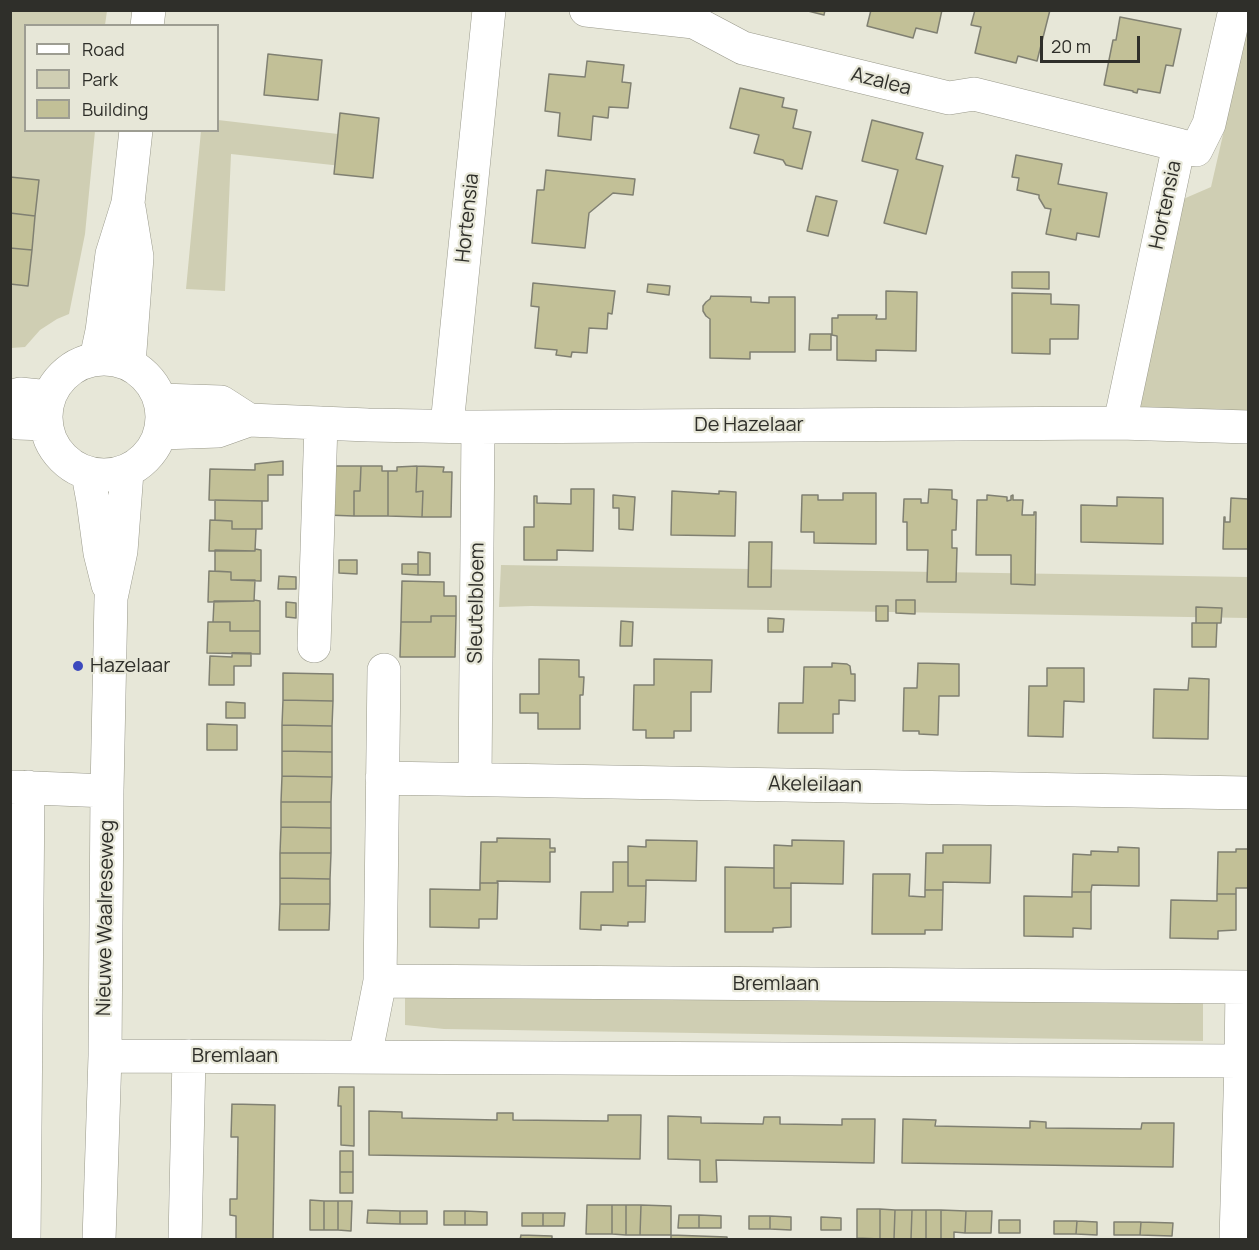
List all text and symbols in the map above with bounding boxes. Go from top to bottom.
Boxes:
legend [24,24,219,132]
scale bar [1043,24,1144,62]
text: 20 m [1051,34,1091,58]
text: Road [82,37,125,61]
street label: Azalea [848,63,914,101]
text: Park [82,67,118,91]
text: Building [82,97,148,121]
street label: Hortensia [1145,159,1187,251]
street label: Hortensia [451,172,485,264]
street label: De Hazelaar [694,413,804,437]
street label: Sleutelbloem [464,542,490,664]
place label: Hazelaar [90,654,170,678]
marker: Hazelaar [71,659,85,673]
street label: Akeleilaan [768,772,862,798]
street label: Nieuwe Waalreseweg [92,820,120,1016]
street label: Bremlaan [733,972,819,996]
street label: Bremlaan [192,1044,278,1068]

